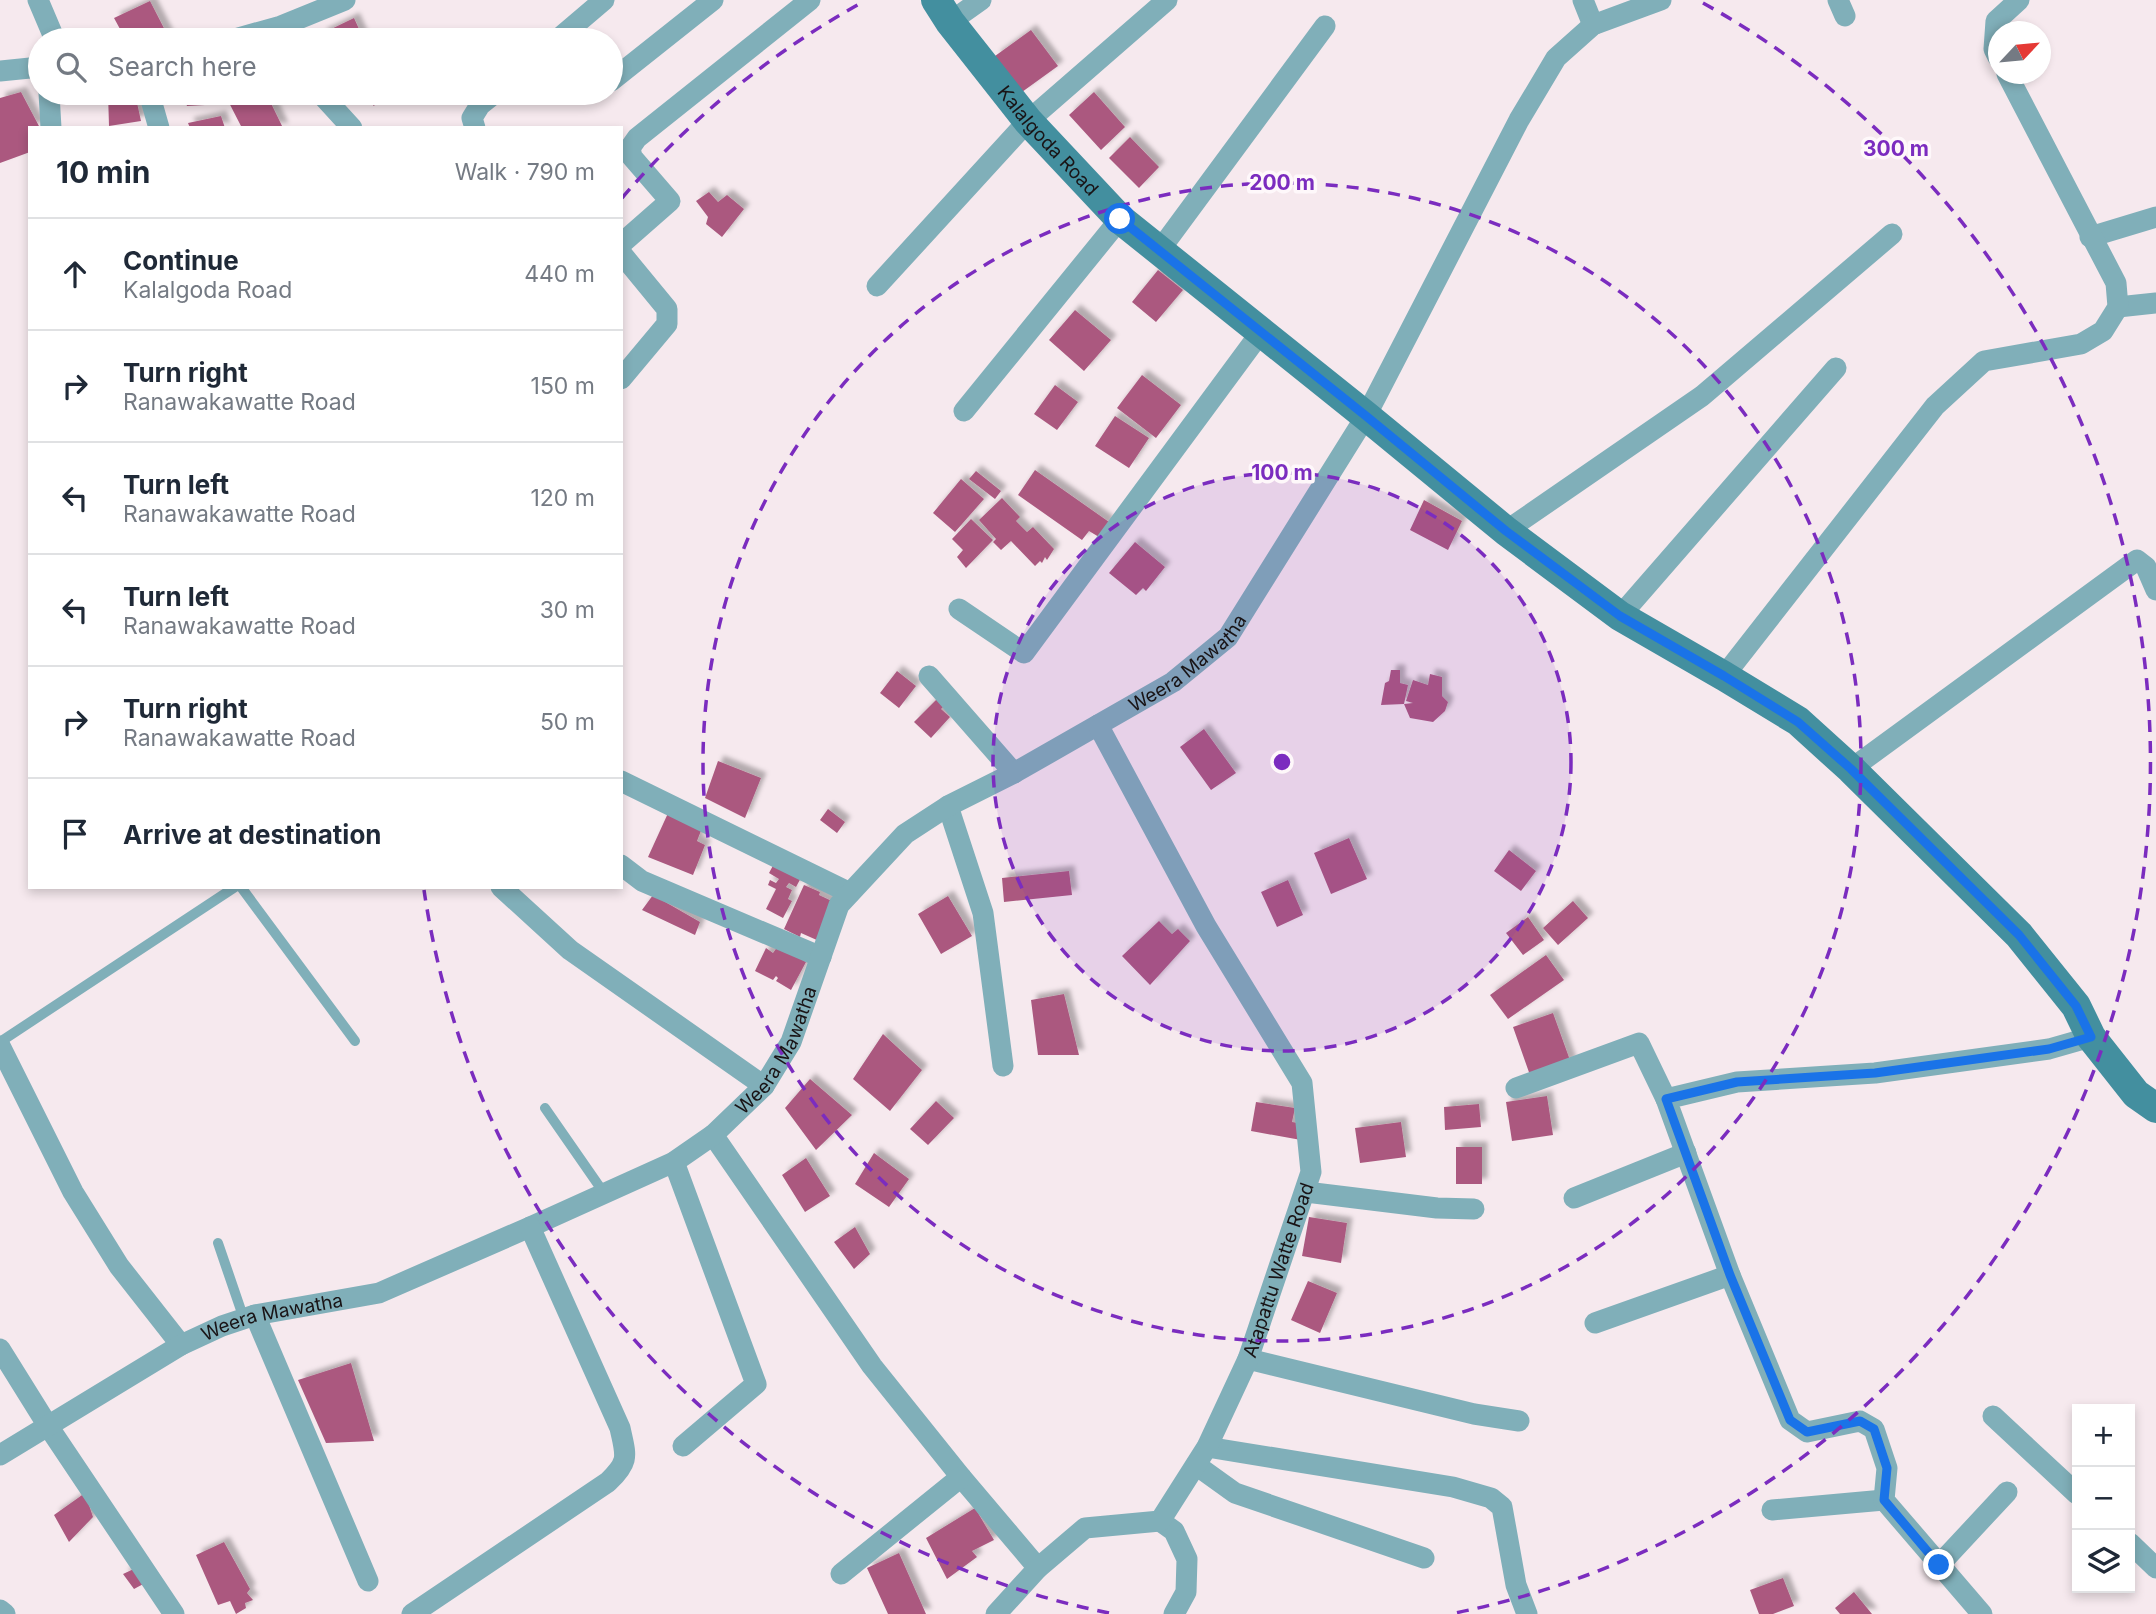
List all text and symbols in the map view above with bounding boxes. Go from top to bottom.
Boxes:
north arrow [1988,21,2051,84]
search box [28,28,623,105]
icon: search [52,48,90,86]
text: Search here [108,51,257,82]
street label: Kalalgoda Road [993,81,1103,200]
text: 300 m [1863,136,1929,161]
text: 10 min [56,154,150,190]
text: Walk · 790 m [455,158,595,186]
text: 200 m [1249,170,1315,195]
route start [1104,203,1135,234]
text: Continue [123,245,239,276]
icon: ahead [56,255,94,293]
text: 440 m [524,260,595,288]
text: Kalalgoda Road [123,276,292,304]
text: Turn right [123,357,248,388]
icon: right [56,367,94,405]
text: 150 m [531,372,595,400]
text: Ranawakawatte Road [123,388,356,416]
text: 100 m [1251,460,1313,485]
text: Turn left [123,469,229,500]
icon: left [56,479,94,517]
text: 120 m [530,484,595,512]
text: Ranawakawatte Road [123,500,356,528]
text: Turn left [123,581,229,612]
icon: left [56,591,94,629]
text: 30 m [540,596,595,624]
street label: Weera Mawatha [1124,610,1251,716]
text: Ranawakawatte Road [123,612,356,640]
text: Turn right [123,693,248,724]
icon: right [56,703,94,741]
text: 50 m [540,708,595,736]
text: Ranawakawatte Road [123,724,356,752]
centre of rings [1270,750,1294,774]
icon: arrive [56,815,94,853]
text: Arrive at destination [123,819,382,850]
street label: Weera Mawatha [731,983,821,1119]
street label: Atapattu Watte Road [1238,1179,1318,1361]
street label: Weera Mawatha [198,1288,345,1346]
map controls [2072,1404,2135,1593]
button: + [2072,1404,2135,1467]
button: − [2072,1467,2135,1530]
button: layers [2072,1530,2135,1593]
route end [1923,1549,1954,1580]

